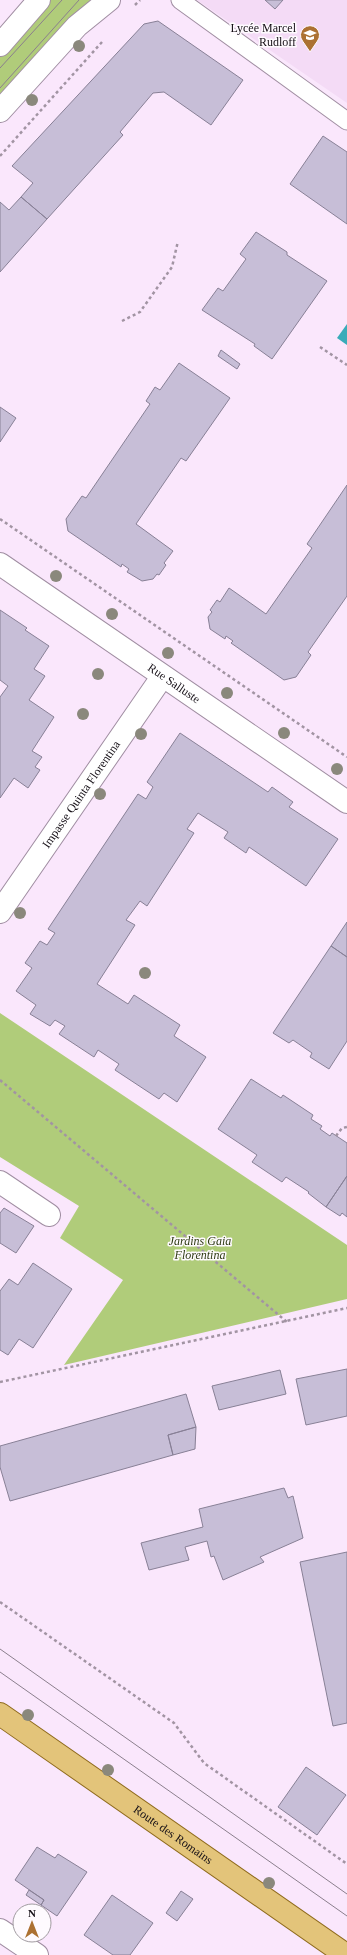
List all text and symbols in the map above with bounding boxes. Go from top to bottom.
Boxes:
place label: Lycée Marcel Rudloff [230,21,297,49]
school or university icon: Lycée Marcel Rudloff [299,24,321,52]
street label: Rue Salluste [145,660,203,706]
street label: Impasse Quinta Florentina [39,737,123,851]
park label: Jardins Gaia Florentina [169,1234,231,1262]
street label: Route des Romains [131,1802,216,1867]
north arrow [12,1903,52,1943]
text: N [28,1907,36,1919]

